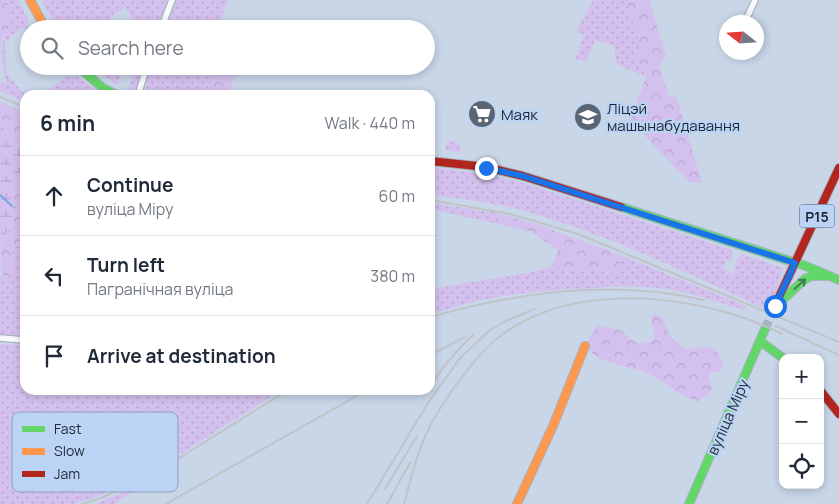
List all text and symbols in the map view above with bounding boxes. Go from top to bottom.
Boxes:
north arrow [719,15,764,60]
search box [20,20,435,75]
icon: search [38,34,66,62]
text: Search here [78,35,184,61]
place label: Ліцэй машынабудавання [607,98,740,136]
supermarket icon: Маяк [467,99,497,129]
school or university icon: Ліцэй машынабудавання [573,102,603,132]
place label: Маяк [501,104,538,125]
text: 6 min [40,109,95,137]
text: Walk · 440 m [325,112,415,134]
route end [475,157,498,180]
text: Continue [87,172,173,198]
icon: ahead [40,182,68,210]
text: 60 m [379,185,415,207]
text: вуліца Міру [87,198,173,220]
road number: Р15 [800,205,834,228]
text: Turn left [87,252,165,278]
icon: left [40,262,68,290]
text: 380 m [370,265,415,287]
text: Пагранічная вуліца [87,278,233,300]
one-way arrow [793,279,806,290]
route start [764,295,787,318]
icon: arrive [40,342,68,370]
text: Arrive at destination [87,343,276,369]
map controls [779,354,824,489]
button: + [779,354,824,399]
street label: вуліца Міру [702,376,754,458]
button: − [779,399,824,444]
legend [12,412,178,492]
text: Fast [54,419,82,438]
text: Slow [54,441,85,460]
button: locate [779,444,824,489]
text: Jam [54,464,80,483]

